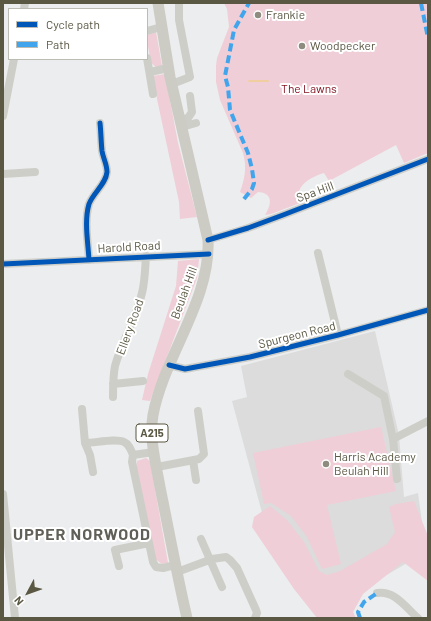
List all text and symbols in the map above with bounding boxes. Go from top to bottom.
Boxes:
legend [8,8,148,60]
place label: Frankie [266,8,305,22]
marker: Frankie [253,10,263,20]
text: Cycle path [46,17,100,31]
text: Path [46,37,70,51]
place label: Woodpecker [310,39,375,53]
marker: Woodpecker [297,41,307,51]
park label: The Lawns [281,82,337,96]
street label: Spa Hill [294,179,336,205]
street label: Harold Road [97,238,161,256]
street label: Beulah Hill [168,265,200,321]
street label: Ellery Road [113,297,147,357]
street label: Spurgeon Road [257,318,337,352]
road number: A215 [136,424,168,442]
place label: Harris Academy Beulah Hill [334,450,416,478]
marker: Harris Academy Beulah Hill [321,459,331,469]
district label: UPPER NORWOOD [13,525,151,545]
north arrow [8,573,48,613]
text: N [11,594,26,608]

